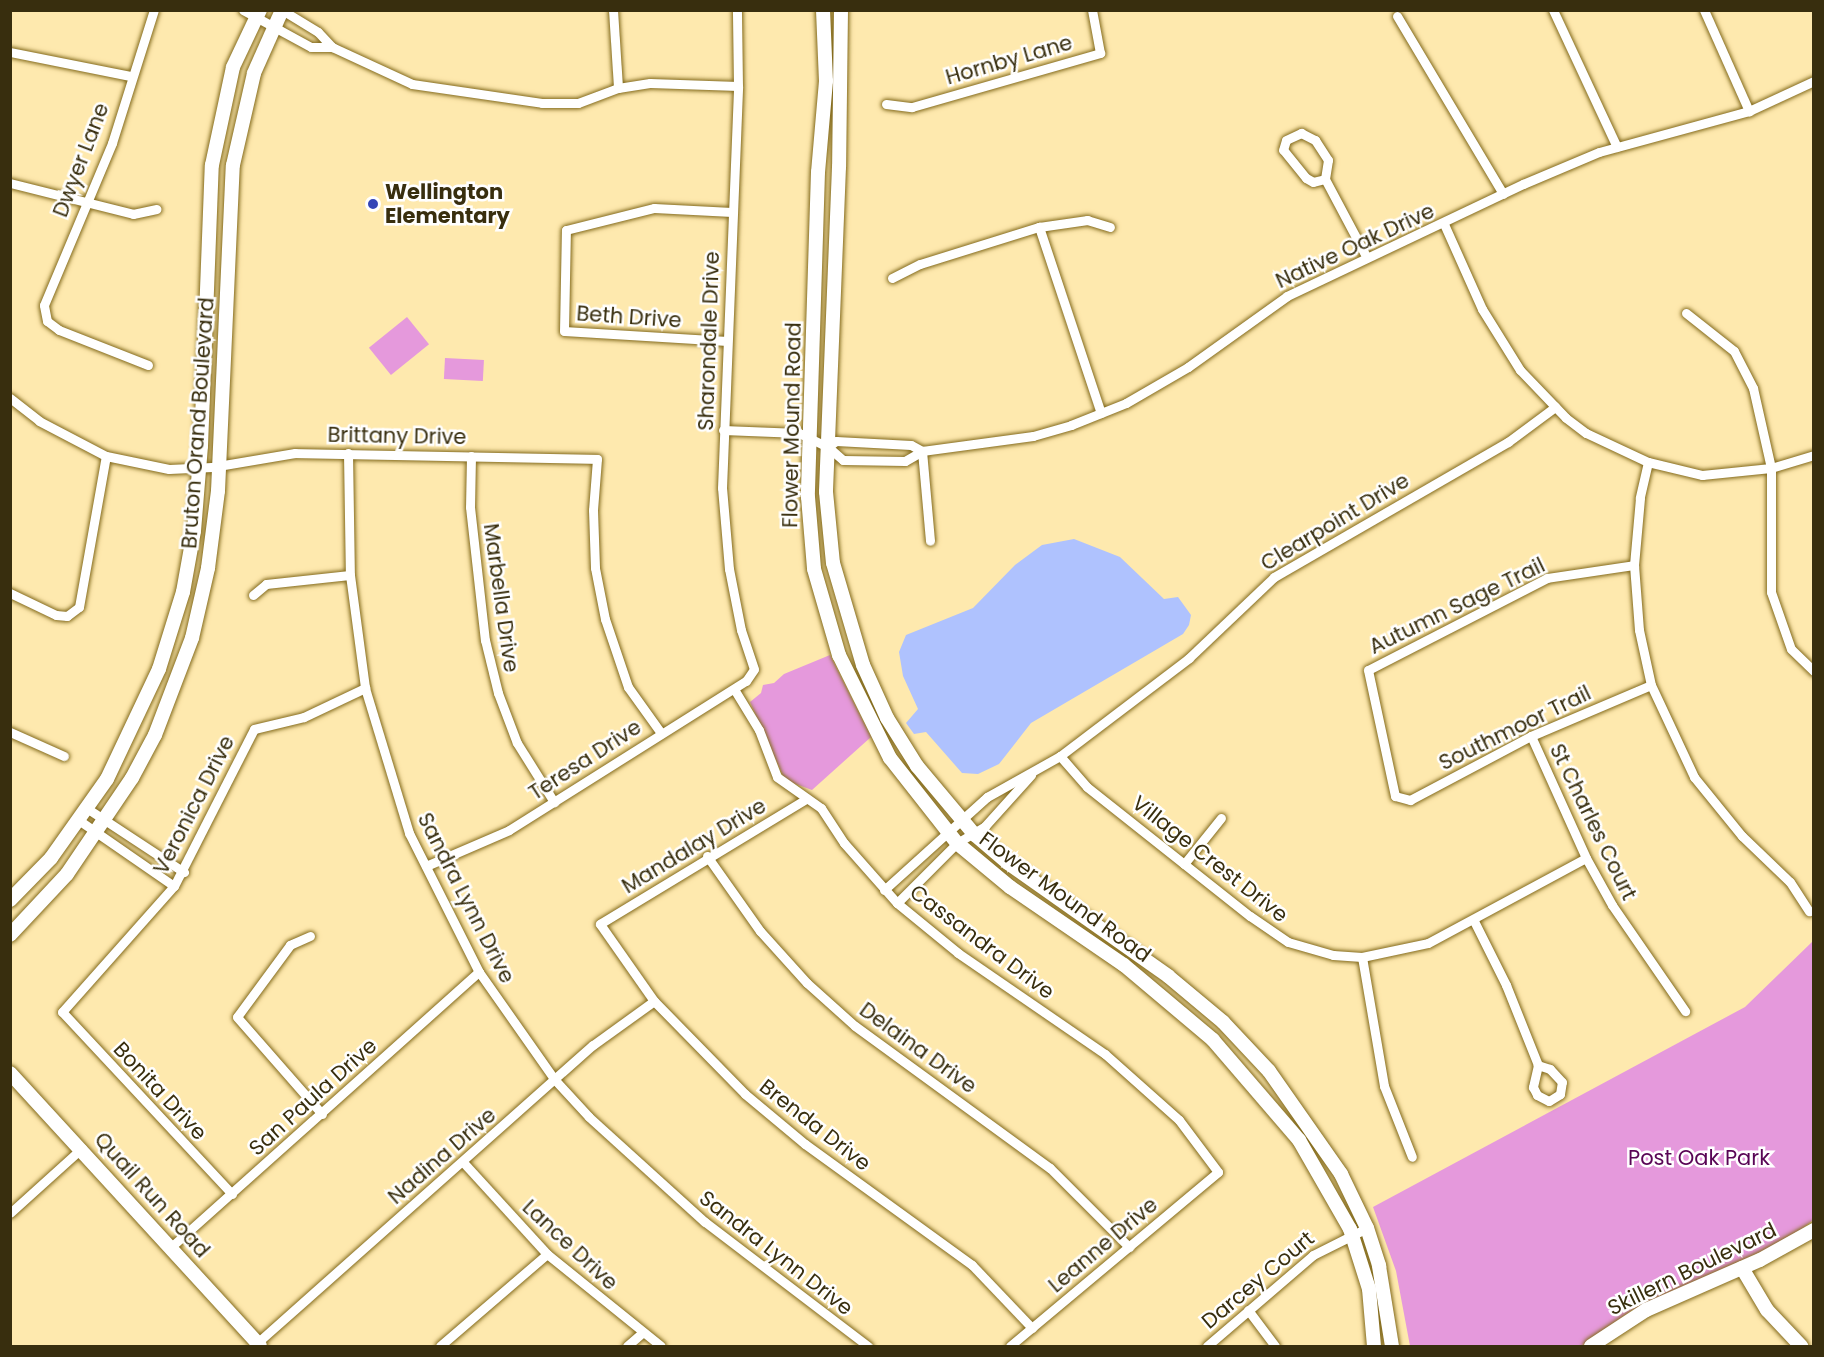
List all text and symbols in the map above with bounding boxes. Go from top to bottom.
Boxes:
street label: Hornby Lane [943,30,1075,90]
street label: Dwyer Lane [48,99,114,221]
place label: Wellington Elementary [385,179,510,229]
marker: Wellington Elementary [366,197,380,211]
street label: Native Oak Drive [1272,198,1438,294]
street label: Sharondale Drive [693,251,725,431]
street label: Bruton Orand Boulevard [177,296,219,550]
street label: Beth Drive [576,301,682,333]
street label: Flower Mound Road [778,322,806,528]
street label: Brittany Drive [327,422,467,450]
street label: Clearpoint Drive [1256,468,1414,576]
street label: Marbella Drive [478,522,524,674]
street label: Autumn Sage Trail [1365,552,1549,660]
street label: Southmoor Trail [1435,680,1595,776]
street label: Teresa Drive [524,714,646,806]
street label: Veronica Drive [148,731,240,879]
street label: St Charles Court [1544,740,1642,904]
street label: Village Crest Drive [1127,790,1293,928]
street label: Mandalay Drive [617,793,771,899]
street label: Sandra Lynn Drive [412,809,520,987]
street label: Flower Mound Road [974,826,1156,968]
street label: Cassandra Drive [905,879,1059,1005]
street label: Delaina Drive [855,997,981,1099]
street label: San Paula Drive [244,1033,382,1161]
street label: Bonita Drive [108,1037,212,1145]
street label: Brenda Drive [755,1074,875,1176]
street label: Nadina Drive [383,1102,501,1210]
street label: Quail Run Road [89,1127,215,1263]
park label: Post Oak Park [1628,1145,1770,1171]
street label: Sandra Lynn Drive [694,1185,858,1321]
street label: Leanne Drive [1043,1192,1163,1298]
street label: Lance Drive [517,1195,623,1295]
street label: Skillern Boulevard [1604,1217,1780,1321]
street label: Darcey Court [1197,1226,1319,1334]

